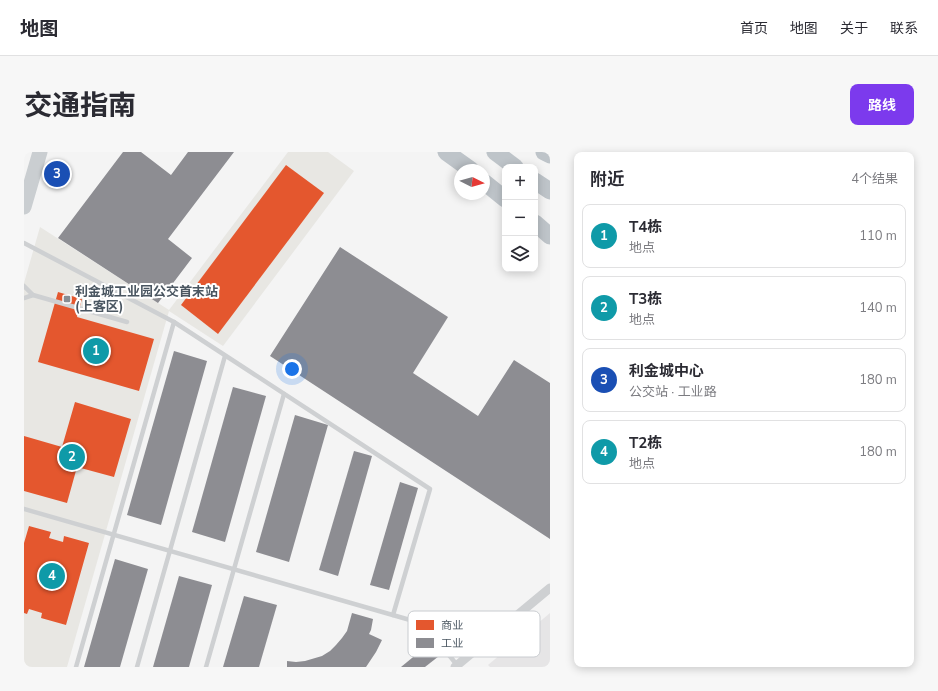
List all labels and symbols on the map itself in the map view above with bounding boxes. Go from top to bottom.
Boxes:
pin: 3 [44,159,70,189]
north arrow [454,164,490,200]
place label: 利金城工业园公交首末站 (上客区) [75,283,218,316]
marker: 利金城工业园公交首末站 (上客区) [62,294,72,304]
pin: 1 [83,336,109,366]
your location [282,359,302,379]
pin: 2 [59,442,85,472]
pin: 4 [39,561,65,591]
legend [408,611,540,657]
text: 商业 [441,618,463,633]
text: 工业 [441,636,463,651]

